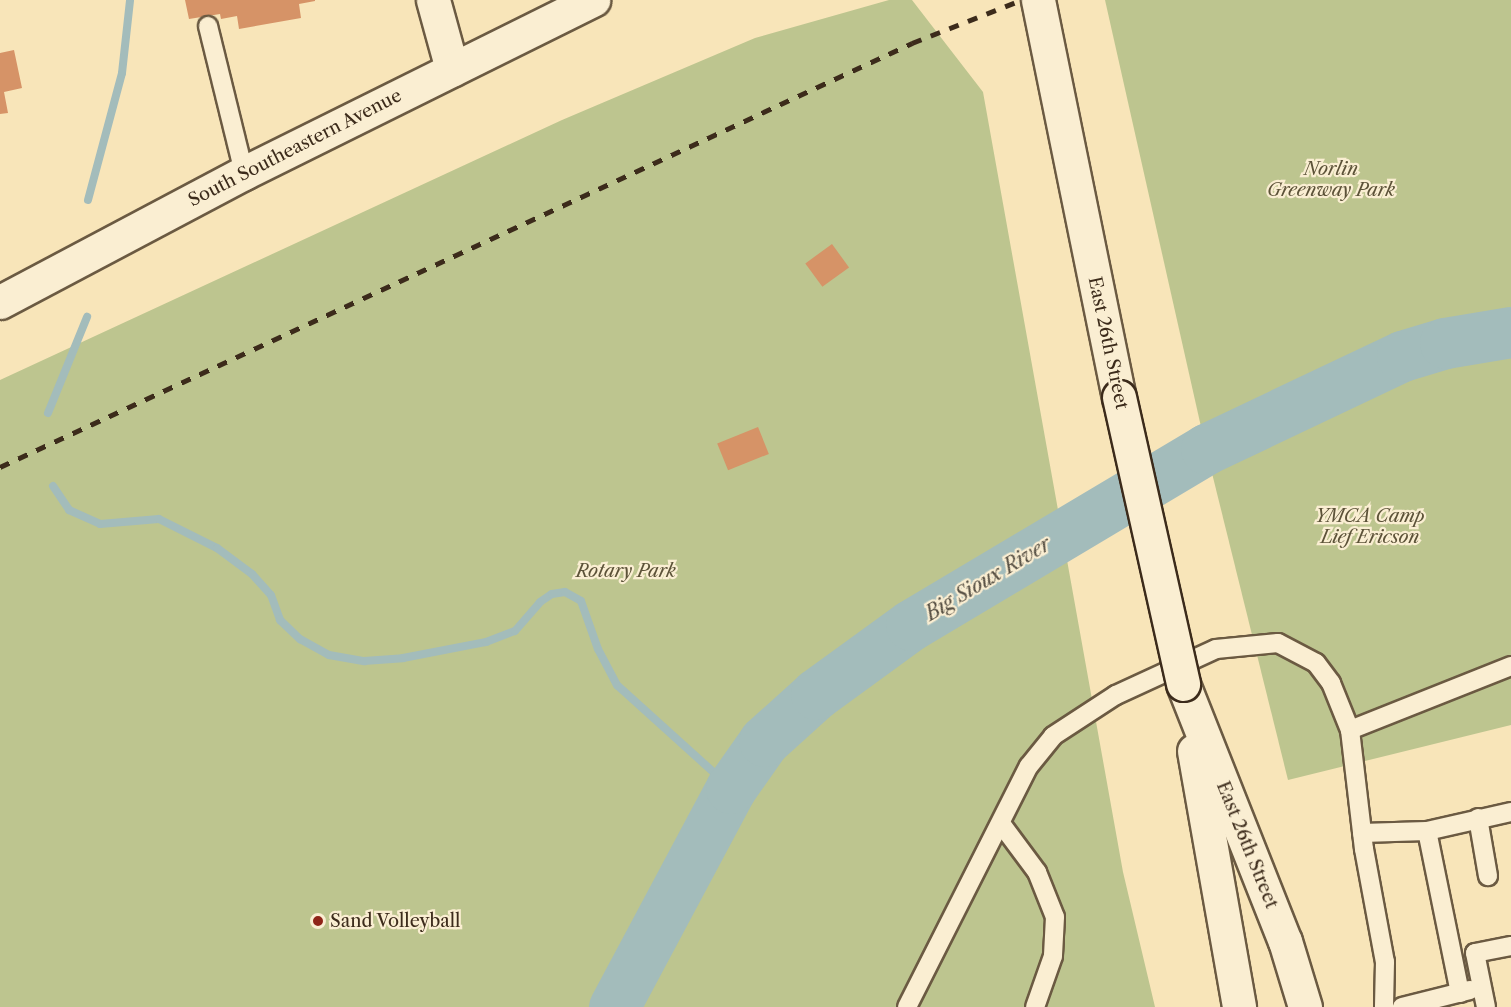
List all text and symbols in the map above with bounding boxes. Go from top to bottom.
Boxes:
street label: South Southeastern Avenue [184,85,406,211]
park label: Norlin Greenway Park [1267,159,1395,201]
street label: East 26th Street [1083,275,1133,411]
park label: YMCA Camp Lief Ericson [1315,506,1425,548]
water label: Big Sioux River [921,532,1055,626]
park label: Rotary Park [576,560,676,582]
street label: East 26th Street [1212,778,1282,912]
place label: Sand Volleyball [330,910,461,932]
marker: Sand Volleyball [311,914,325,928]

